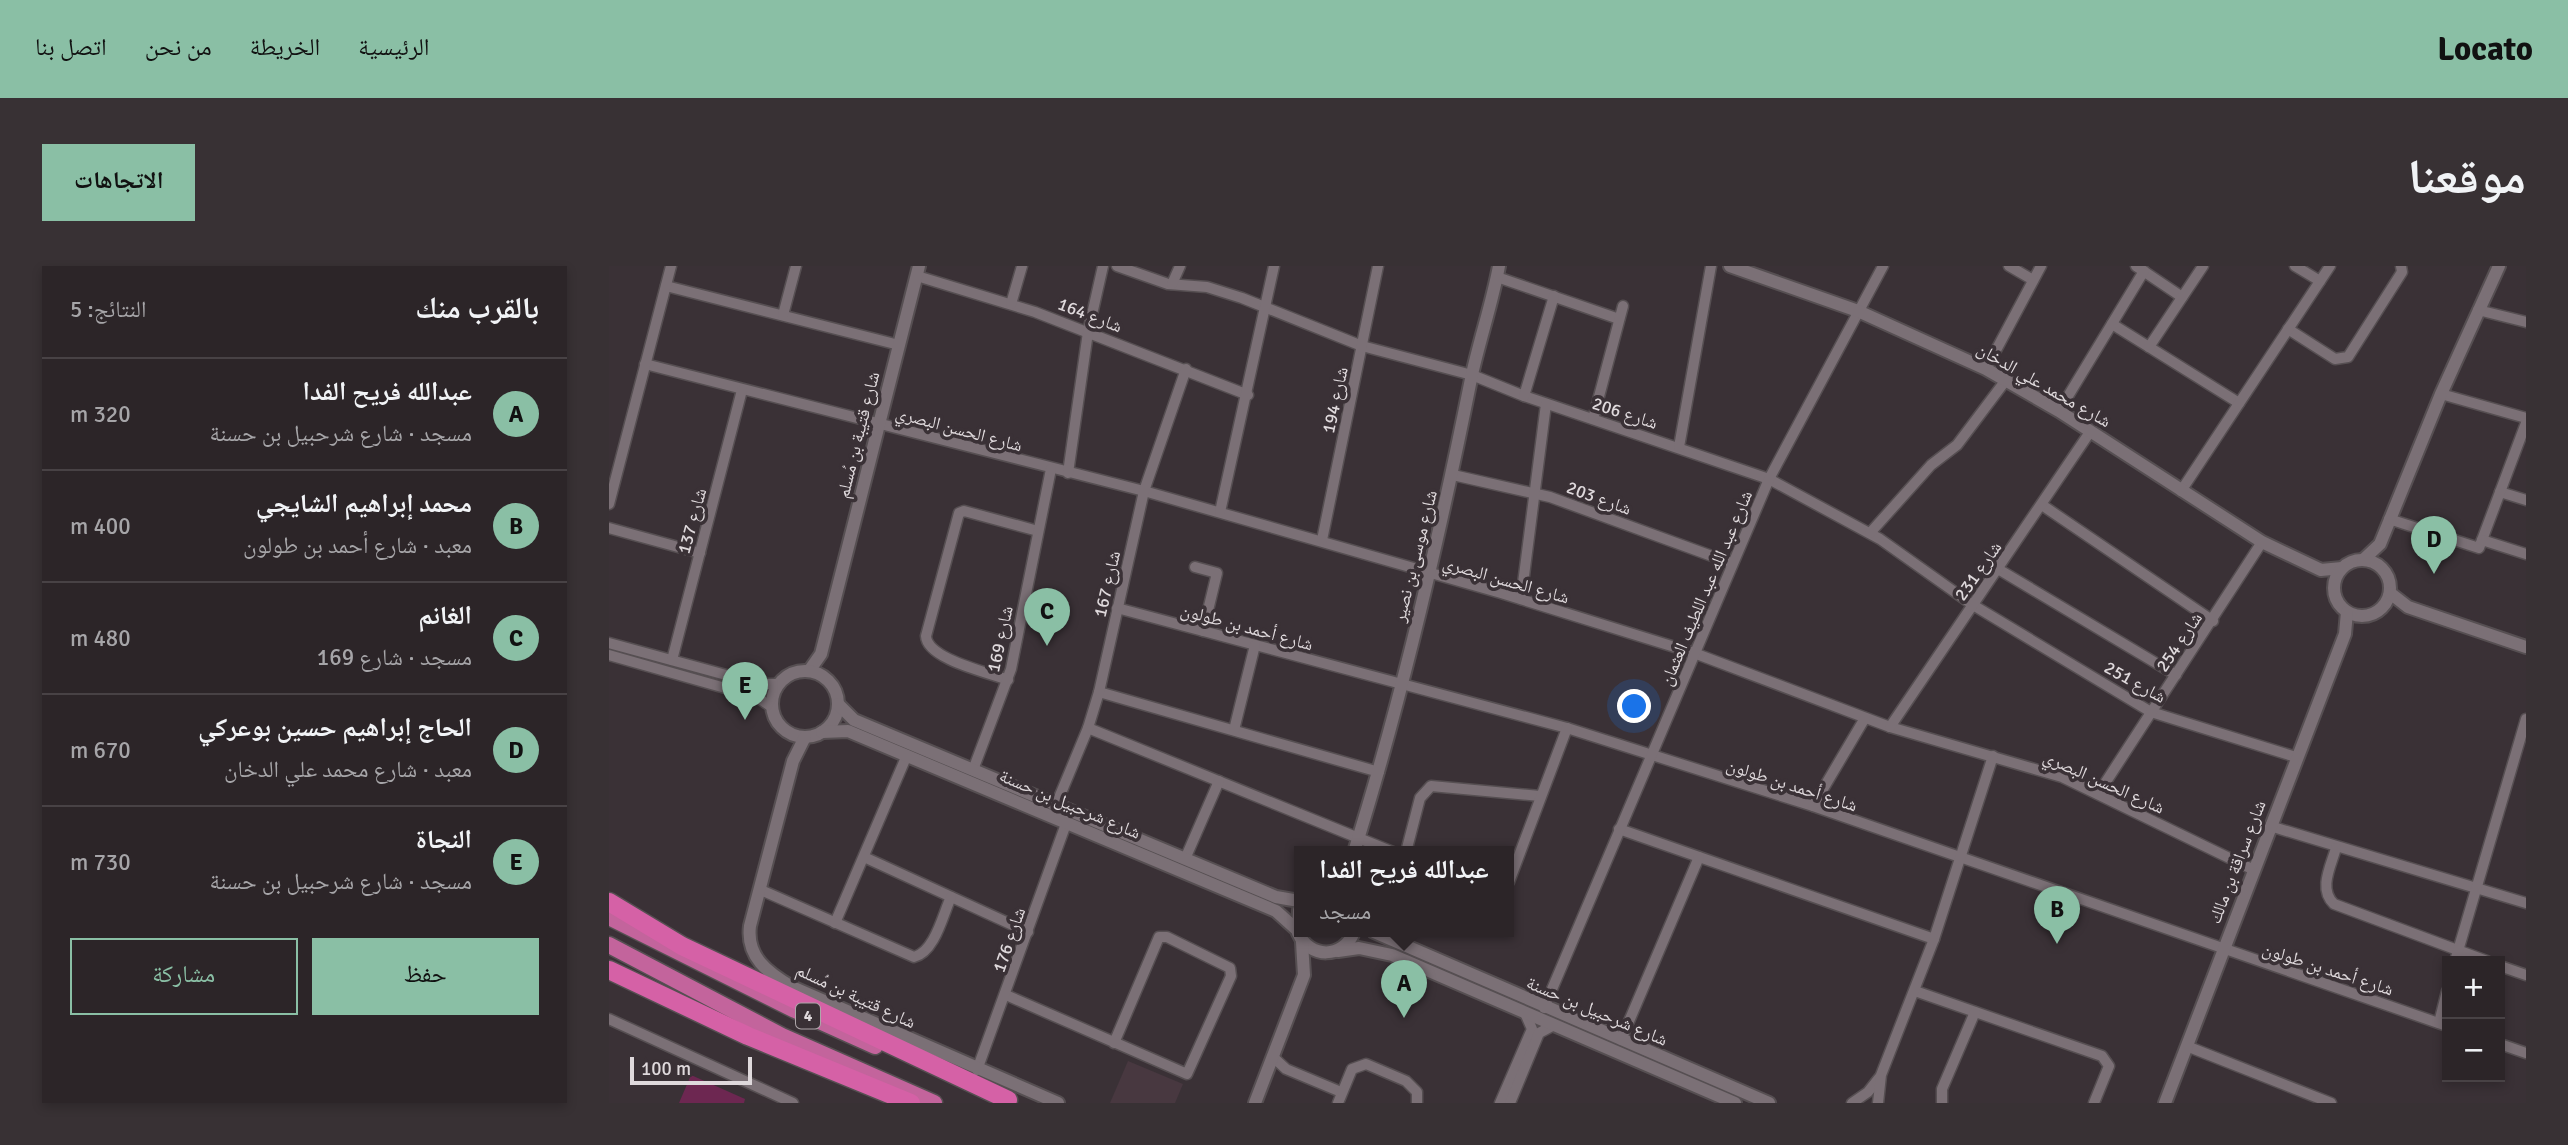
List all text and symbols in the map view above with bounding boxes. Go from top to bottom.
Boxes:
text: Locato [2437,29,2533,70]
text: اتصل بنا [35,32,107,62]
text: من نحن [145,32,212,62]
text: الخريطة [250,32,320,62]
text: الرئيسية [358,32,429,62]
button: الاتجاهات [42,144,195,221]
text: موقعنا [2408,147,2526,207]
text: بالقرب منك [415,290,539,327]
street label: شارع 164 [1055,293,1125,337]
text: النتائج: 5 [70,295,146,324]
street label: شارع محمد علي الدخان [1971,338,2115,435]
street label: شارع 194 [1317,365,1353,435]
street label: شارع قتيبة بن مُسلم [832,369,885,501]
text: عبدالله فريح الفدا [303,376,472,408]
street label: شارع 206 [1590,392,1660,434]
text: 320 m [70,400,131,429]
text: A [509,400,523,429]
street label: شارع الحسن البصري [892,401,1025,460]
text: مسجد · شارع شرحبيل بن حسنة [210,419,472,448]
street label: شارع 203 [1564,476,1634,520]
street label: شارع 137 [673,486,711,556]
street label: شارع عبد الله عبد اللطيف العثمان [1655,487,1757,689]
text: محمد إبراهيم الشايجي [256,488,472,520]
street label: شارع موسى بن نصير [1388,488,1442,625]
text: 400 m [70,512,131,541]
text: B [509,512,523,541]
pin: D [2411,516,2457,574]
text: معبد · شارع أحمد بن طولون [243,531,472,560]
street label: شارع 231 [1950,537,2006,605]
street label: شارع 167 [1089,549,1125,619]
street label: شارع الحسن البصري [1439,551,1572,612]
pin: C [1024,588,1070,646]
street label: شارع أحمد بن طولون [1178,599,1316,655]
text: الغانم [418,600,472,632]
street label: شارع 169 [982,604,1018,674]
street label: شارع 254 [2151,608,2207,676]
text: 480 m [70,624,131,653]
text: C [509,624,523,653]
text: مسجد · شارع 169 [317,643,472,672]
street label: شارع 251 [2100,656,2170,708]
pin: E [722,662,768,720]
your location [1617,689,1651,723]
text: الحاج إبراهيم حسين بوعركي [198,712,472,744]
text: 670 m [70,736,131,765]
text: D [508,736,524,765]
street label: شارع الحسن البصري [2038,745,2168,822]
street label: شارع أحمد بن طولون [1724,753,1860,817]
text: معبد · شارع محمد علي الدخان [224,755,472,784]
street label: شارع شرحبيل بن حسنة [996,764,1144,844]
street label: شارع سراقة بن مالك [2203,797,2271,927]
text: النجاة [416,824,472,856]
popup [1294,846,1514,937]
text: 730 m [70,848,131,877]
text: E [509,848,523,877]
text: عبدالله فريح الفدا [1319,854,1489,886]
text: مسجد · شارع شرحبيل بن حسنة [210,867,472,896]
pin: B [2034,886,2080,944]
text: مسجد [1319,897,1371,926]
street label: شارع 176 [988,905,1030,975]
street label: شارع أحمد بن طولون [2260,937,2396,1001]
button: مشاركة [70,938,298,1015]
button: حفظ [312,938,539,1015]
map controls [2442,956,2505,1082]
button: + [2442,956,2505,1019]
street label: شارع قتيبة بن مُسلم [792,959,919,1034]
pin: A [1381,960,1427,1018]
street label: شارع شرحبيل بن حسنة [1523,971,1671,1051]
road number: 4 [796,1003,820,1028]
button: − [2442,1019,2505,1082]
scale bar [630,1054,753,1086]
text: 100 m [641,1057,691,1081]

